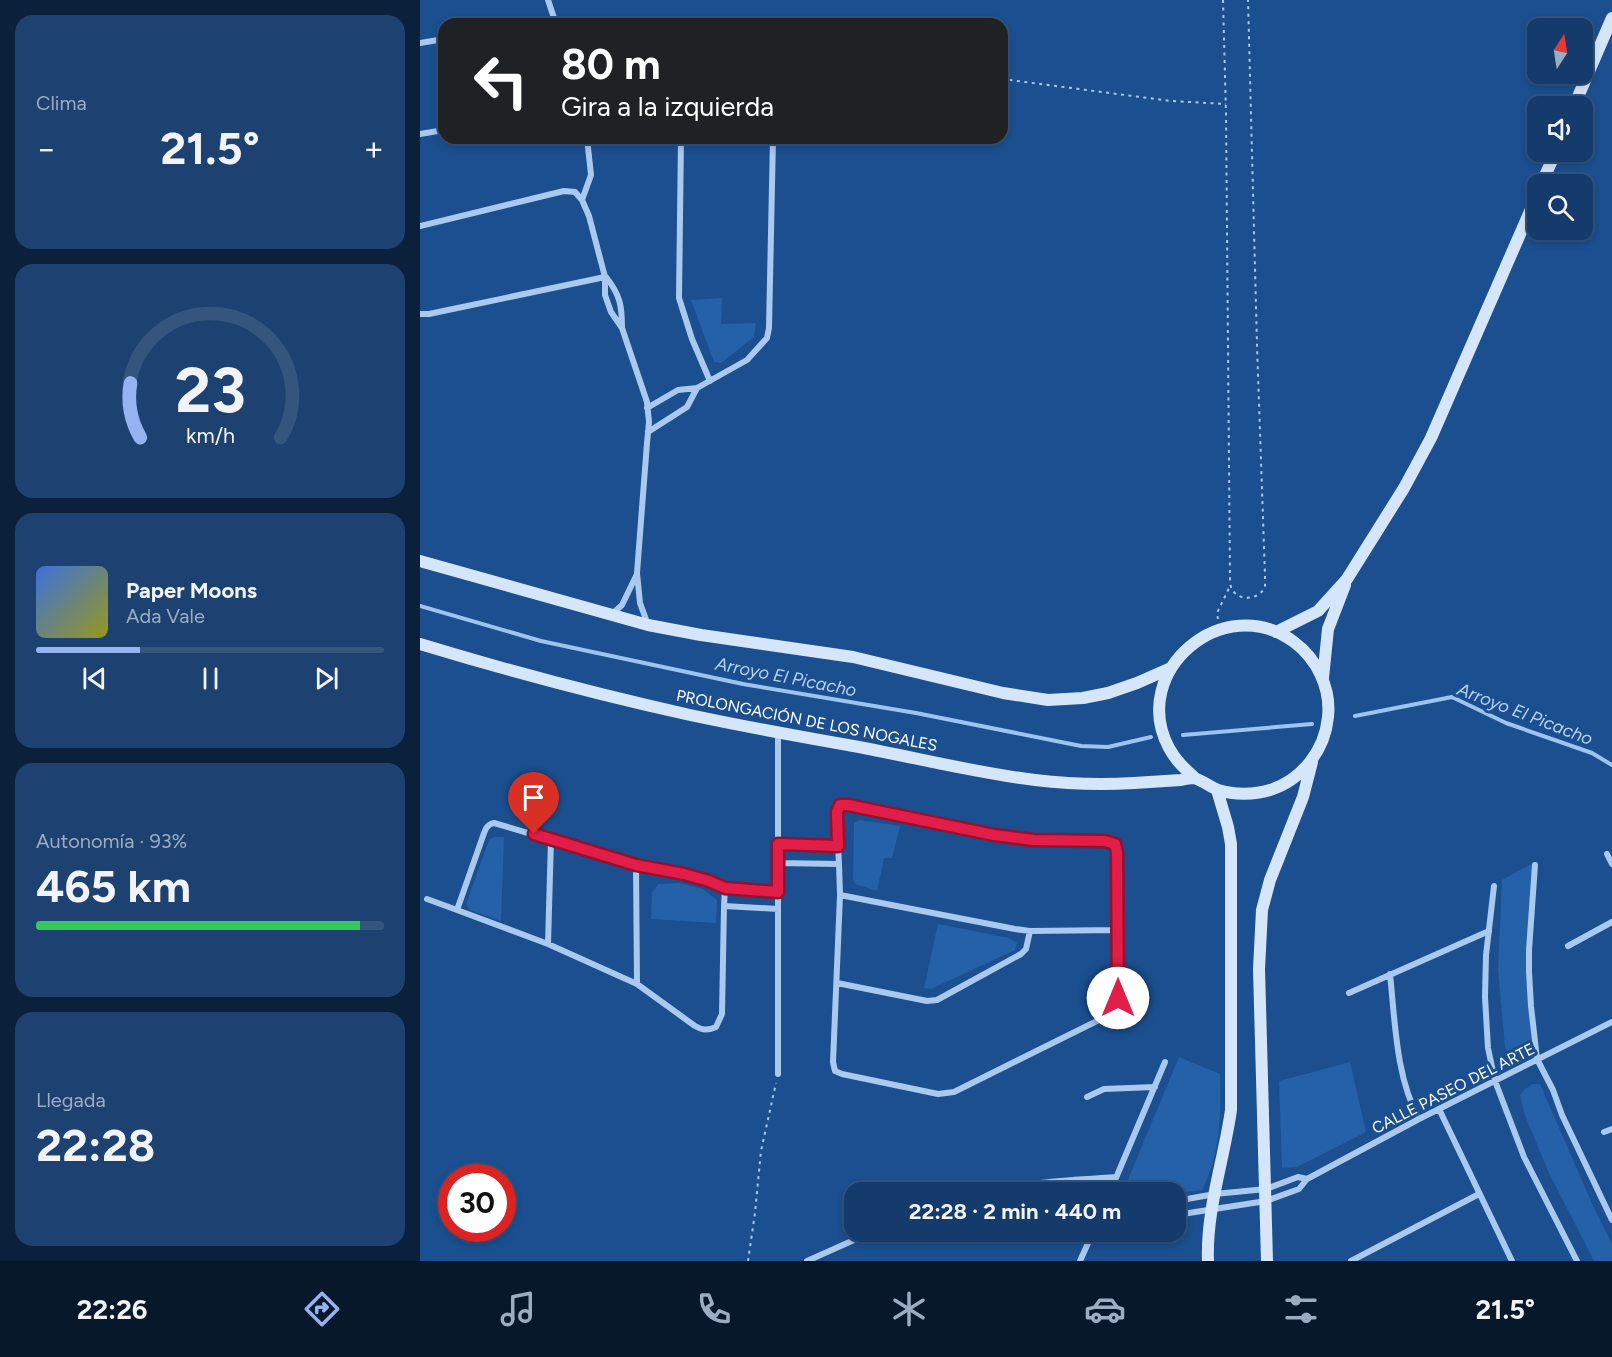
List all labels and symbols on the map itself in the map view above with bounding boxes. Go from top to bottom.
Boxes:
north arrow [1527,18,1593,84]
water label: Arroyo El Picacho [713,652,858,701]
water label: Arroyo El Picacho [1453,678,1596,750]
street label: PROLONGACIÓN DE LOS NOGALES [675,686,939,755]
pin [508,772,559,834]
position arrow [1086,966,1150,1030]
street label: CALLE PASEO DEL ARTE [1369,1039,1538,1138]
speed limit sign: 30 [438,1164,516,1242]

